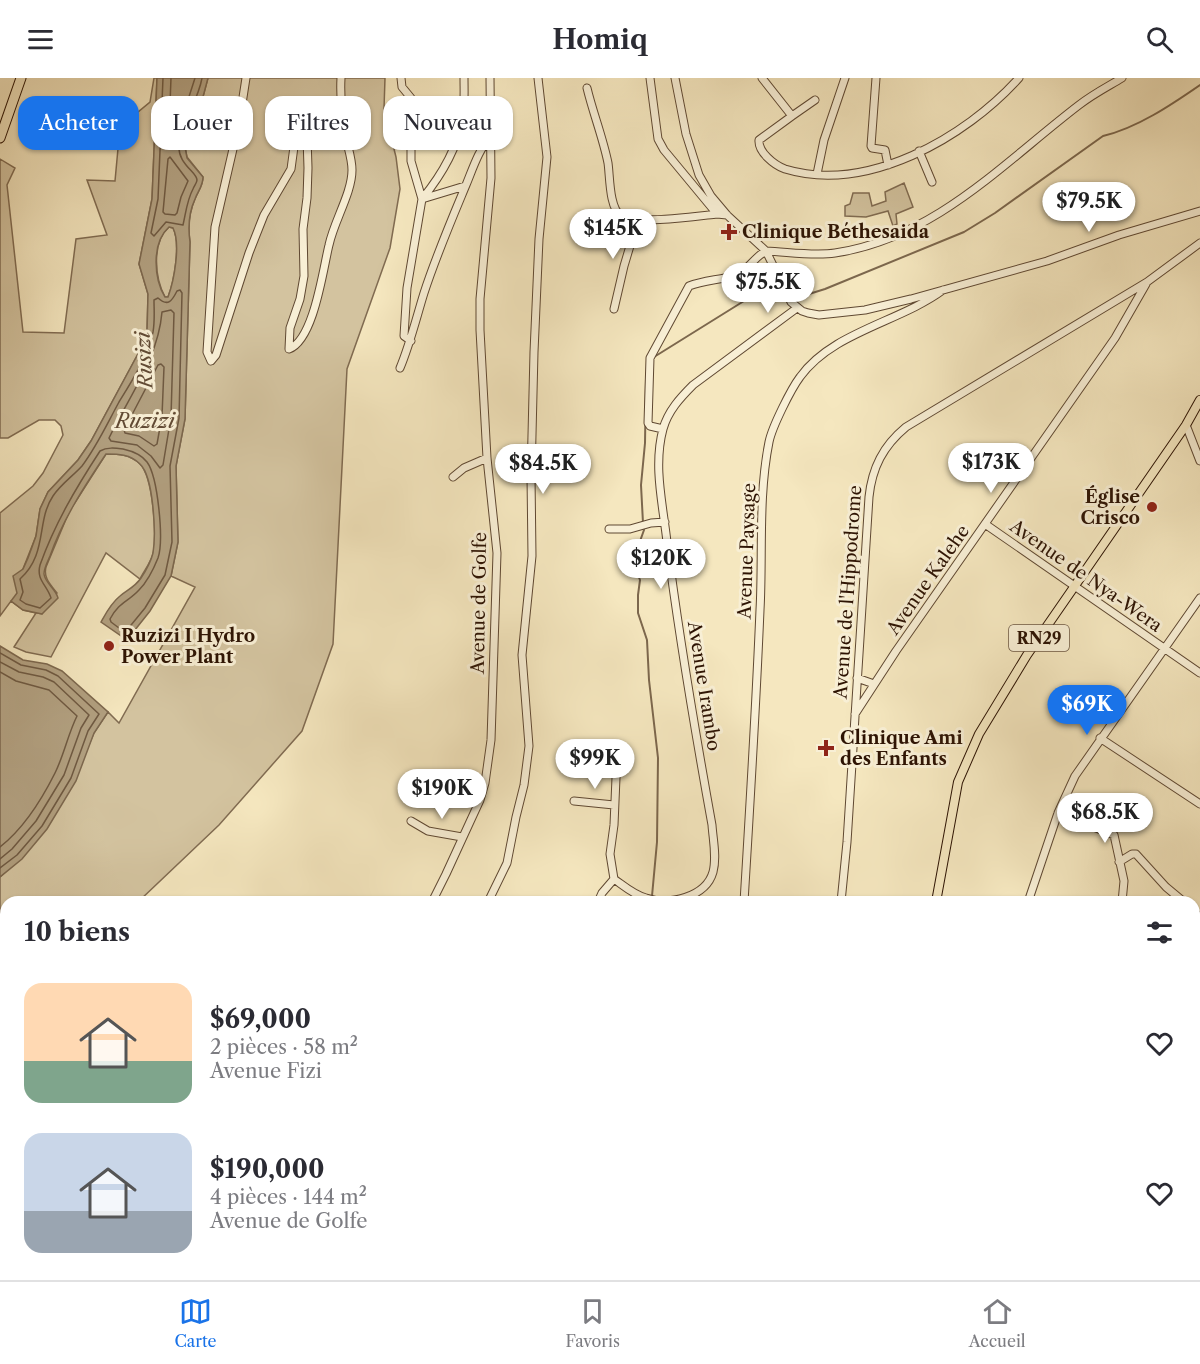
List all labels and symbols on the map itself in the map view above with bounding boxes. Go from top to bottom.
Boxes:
pin: $79.5K [1040,182,1138,233]
pin: $145K [571,209,655,260]
place label: Clinique Béthesaida [742,221,930,243]
marker: Clinique Béthesaida [720,223,738,241]
pin: $75.5K [719,263,817,314]
water label: Rusizi [130,329,158,391]
water label: Ruzizi [113,409,176,433]
pin: $173K [949,443,1033,494]
pin: $84.5K [494,444,592,495]
street label: Avenue Paysage [734,483,760,620]
street label: Avenue de l'Hippodrome [829,484,866,701]
place label: Église Crisco [1081,485,1140,529]
marker: Église Crisco [1145,500,1159,514]
street label: Avenue de Nya-Wera [1005,515,1167,637]
street label: Avenue Kalehe [881,521,974,640]
street label: Avenue de Golfe [467,532,491,675]
pin: $120K [619,539,703,590]
street label: Avenue Irambo [683,618,725,753]
place label: Ruzizi I Hydro Power Plant [121,625,255,668]
road number: RN29 [1009,625,1069,651]
marker: Ruzizi I Hydro Power Plant [102,639,116,653]
pin: $69K [1051,685,1123,736]
place label: Clinique Ami des Enfants [840,727,963,770]
pin: $99K [559,739,631,790]
marker: Clinique Ami des Enfants [817,739,835,757]
pin: $190K [400,769,484,820]
pin: $68.5K [1056,793,1154,844]

